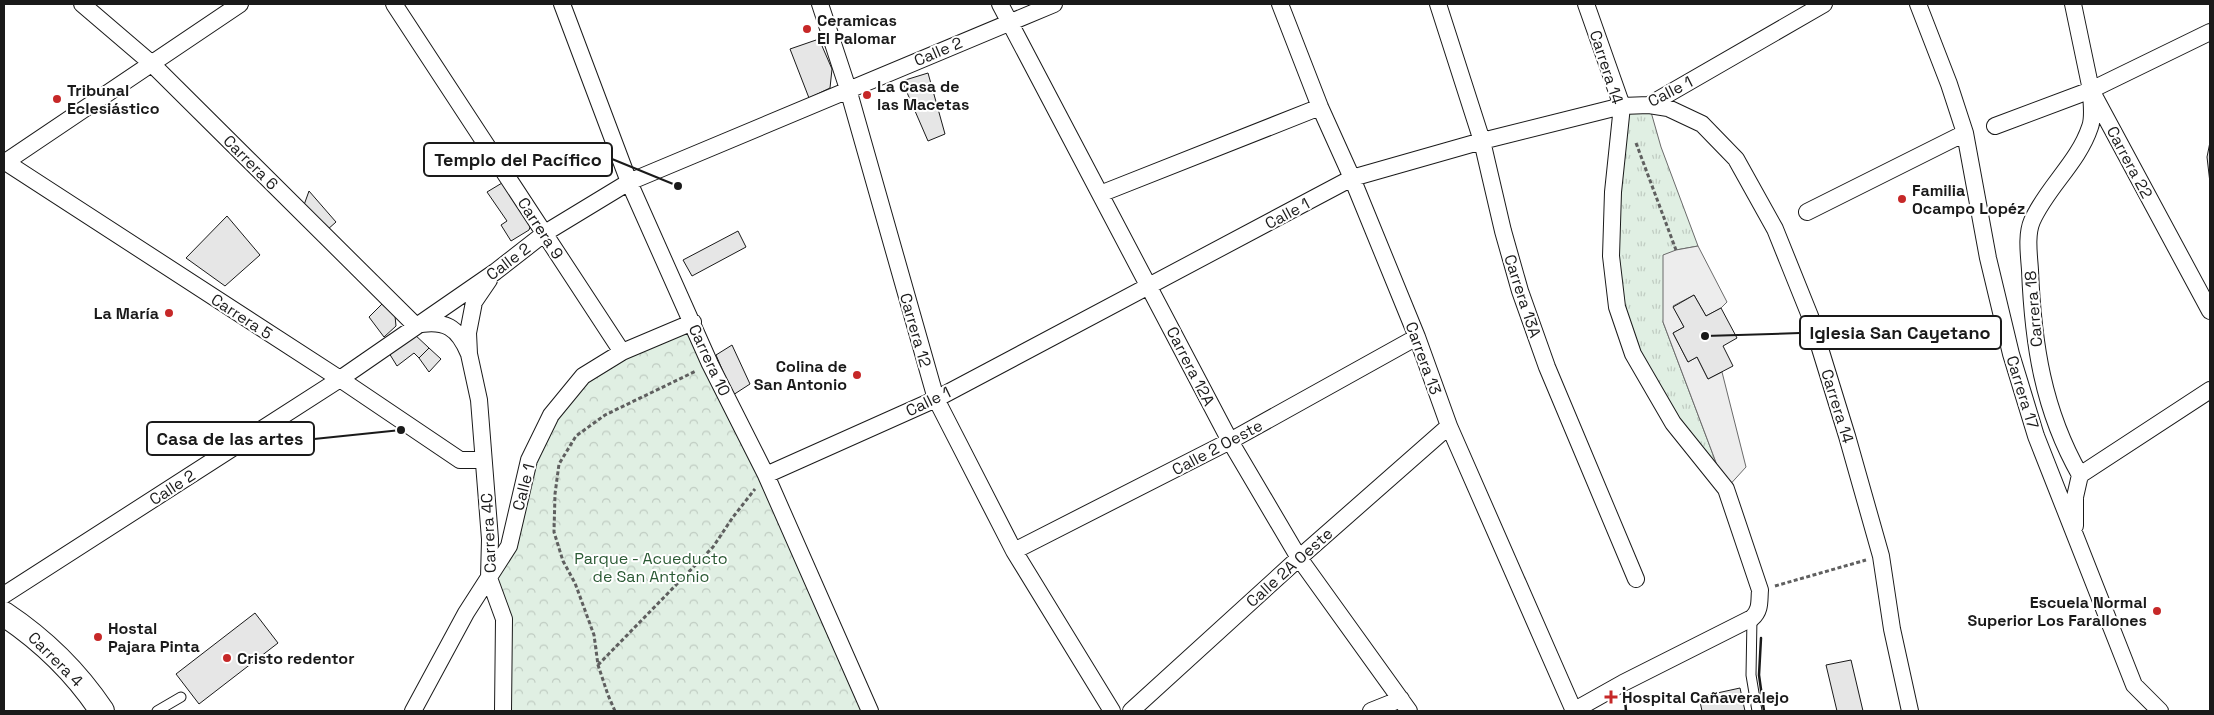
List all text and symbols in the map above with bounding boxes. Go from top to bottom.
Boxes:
place label: Ceramicas El Palomar [817,10,897,49]
marker: Ceramicas El Palomar [801,23,813,35]
street label: Carrera 14 [1585,28,1628,107]
street label: Calle 2 [911,32,966,71]
street label: Calle 1 [1644,71,1696,112]
place label: La Casa de las Macetas [877,76,969,115]
place label: Tribunal Eclesiástico [67,80,160,119]
marker: La Casa de las Macetas [861,89,873,101]
marker: Tribunal Eclesiástico [51,93,63,105]
street label: Carrera 22 [2102,122,2157,202]
street label: Carrera 6 [219,130,283,194]
callout: Templo del Pacífico [424,143,612,176]
text: Templo del Pacífico [434,148,602,171]
place label: Familia Ocampo Lopéz [1912,180,2025,219]
street label: Carrera 9 [513,193,568,263]
street label: Calle 1 [1261,193,1313,234]
marker: Familia Ocampo Lopéz [1896,193,1908,205]
street label: Calle 2 [482,238,535,285]
street label: Carrera 13A [1499,252,1546,340]
street label: Carrera 18 [2020,270,2047,348]
street label: Carrera 5 [207,289,277,344]
street label: Carrera 12 [895,291,936,370]
place label: La María [94,303,159,324]
marker: La María [163,307,175,319]
callout: Iglesia San Cayetano [1800,316,2001,349]
street label: Carrera 13 [1401,319,1446,398]
street label: Carrera 10 [684,321,735,399]
text: Iglesia San Cayetano [1809,321,1991,344]
street label: Carrera 12A [1162,323,1219,409]
street label: Carrera 17 [2001,353,2044,431]
place label: Colina de San Antonio [754,356,847,395]
street label: Carrera 14 [1816,367,1859,446]
marker: Colina de San Antonio [851,369,863,381]
street label: Calle 1 [902,382,954,421]
street label: Calle 2 Oeste [1168,415,1266,480]
callout: Casa de las artes [147,422,314,455]
text: Casa de las artes [156,427,304,450]
street label: Calle 1 [508,461,539,513]
street label: Calle 2 [145,465,199,510]
street label: Carrera 4C [476,492,501,574]
street label: Calle 2A Oeste [1242,523,1337,612]
park label: Parque - Acueducto de San Antonio [574,548,728,587]
place label: Escuela Normal Superior Los Farallones [1967,592,2147,631]
marker: Escuela Normal Superior Los Farallones [2151,605,2163,617]
place label: Hostal Pajara Pinta [108,618,200,657]
street label: Carrera 4 [24,627,88,691]
marker: Hostal Pajara Pinta [92,631,104,643]
place label: Cristo redentor [237,648,354,669]
marker: Cristo redentor [221,652,233,664]
place label: Hospital Cañaveralejo [1622,687,1789,708]
marker: Hospital Cañaveralejo [1604,690,1618,704]

